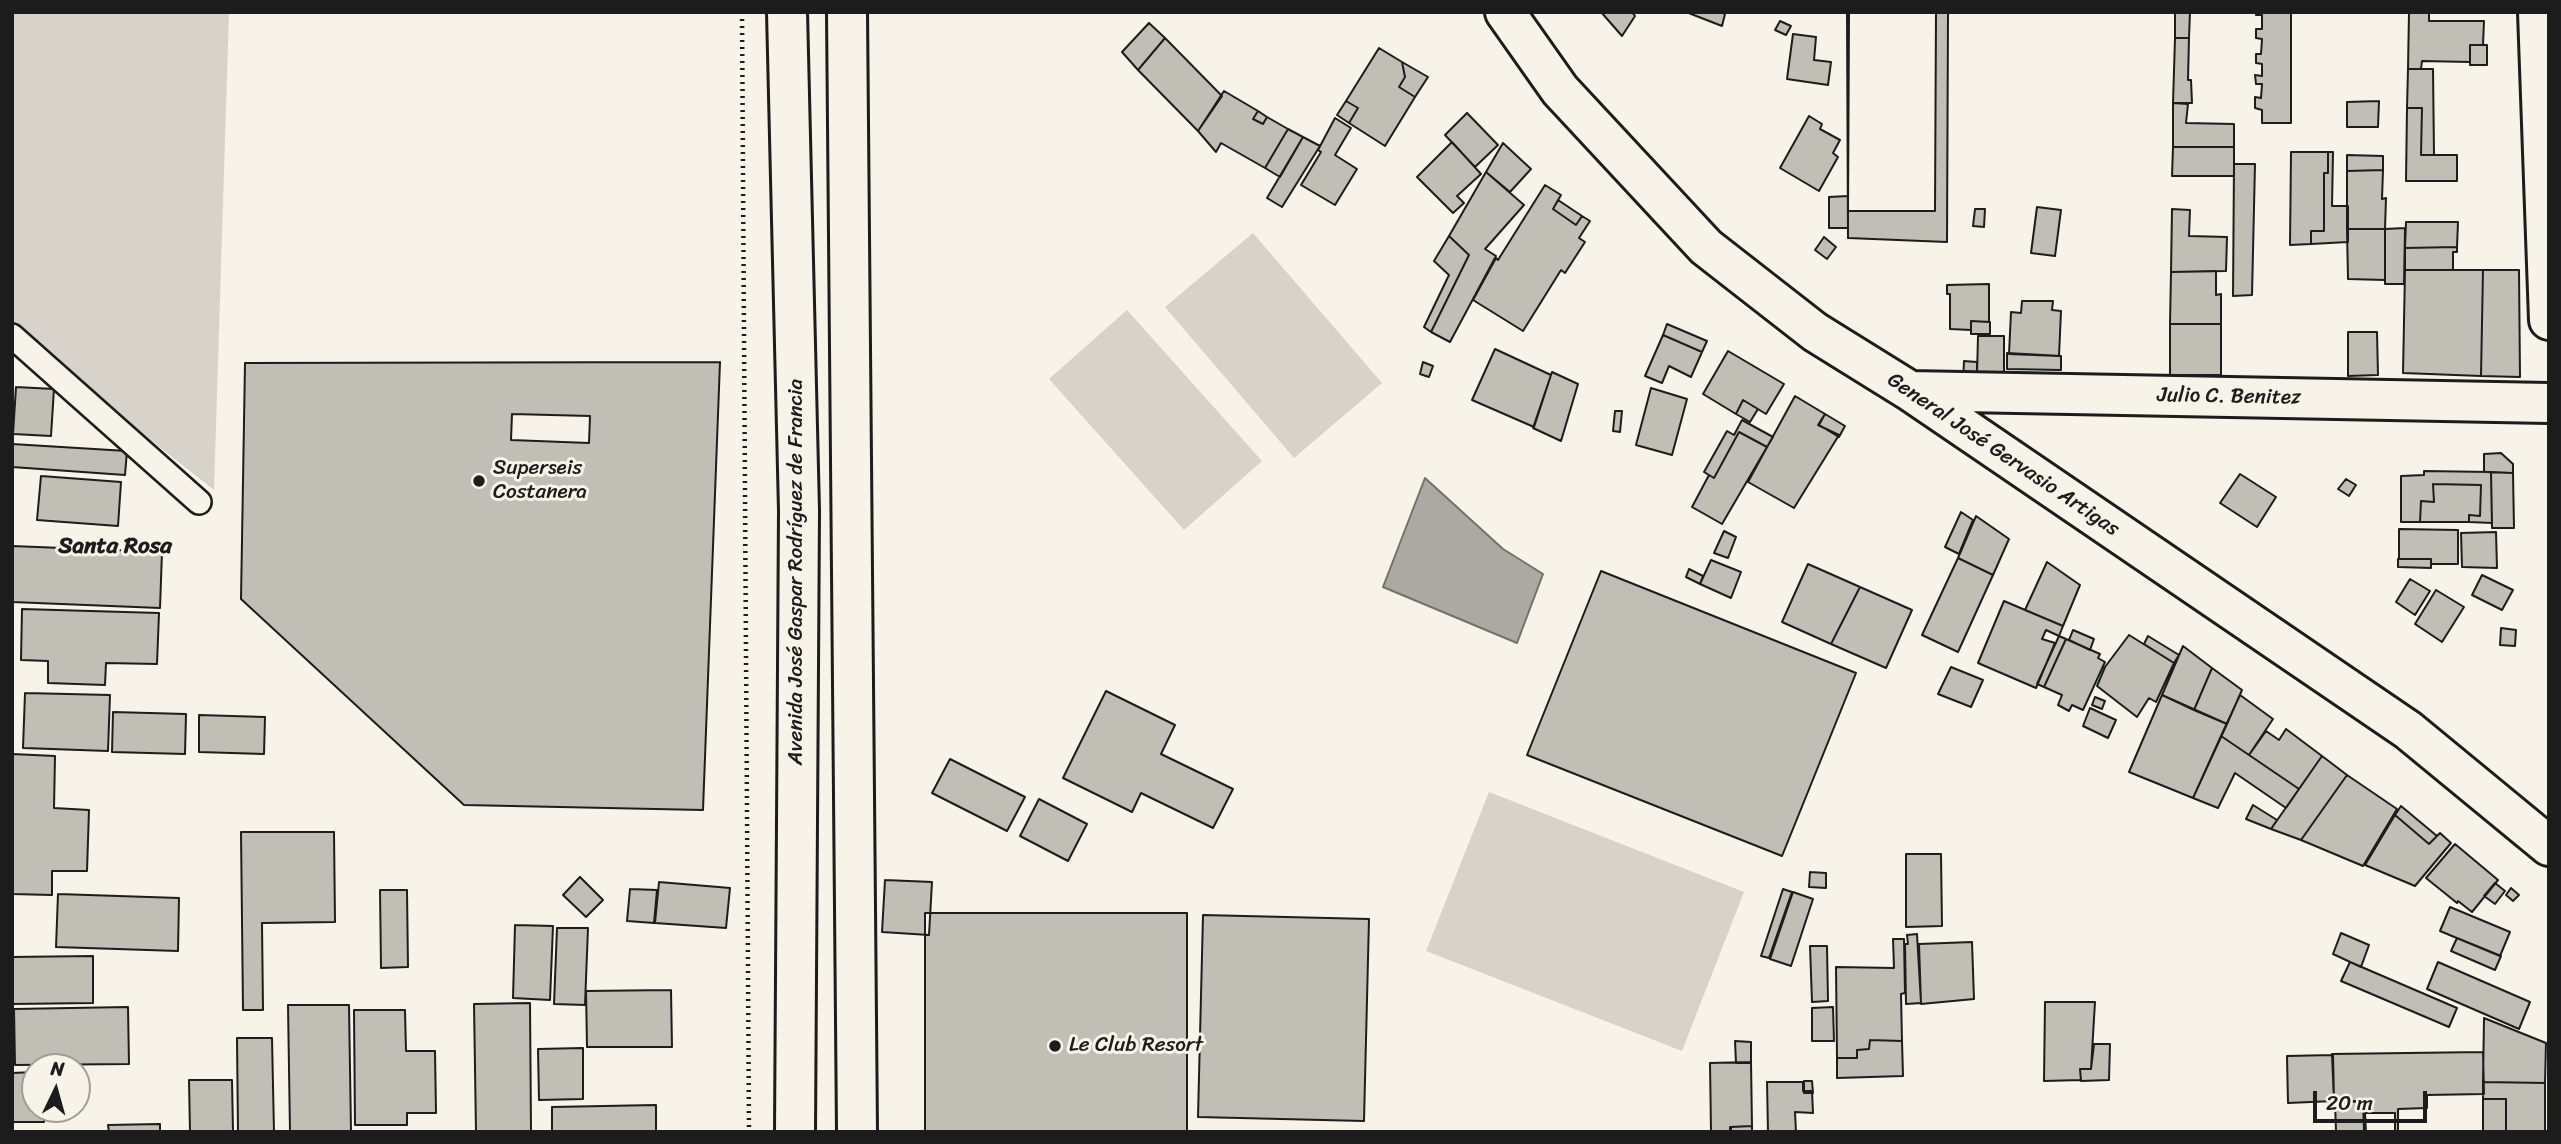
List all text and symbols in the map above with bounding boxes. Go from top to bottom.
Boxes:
street label: General José Gervasio Artigas [1882,368,2124,542]
street label: Avenida José Gaspar Rodríguez de Francia [784,379,810,765]
street label: Julio C. Benitez [2157,383,2301,411]
place label: Superseis Costanera [493,456,587,506]
marker: Superseis Costanera [471,473,487,489]
district label: Santa Rosa [58,533,172,561]
place label: Le Club Resort [1069,1033,1203,1059]
marker: Le Club Resort [1047,1038,1063,1054]
text: N [50,1052,66,1086]
north arrow [21,1053,91,1123]
scale bar [2316,1078,2430,1122]
text: 20 m [2326,1084,2373,1122]

